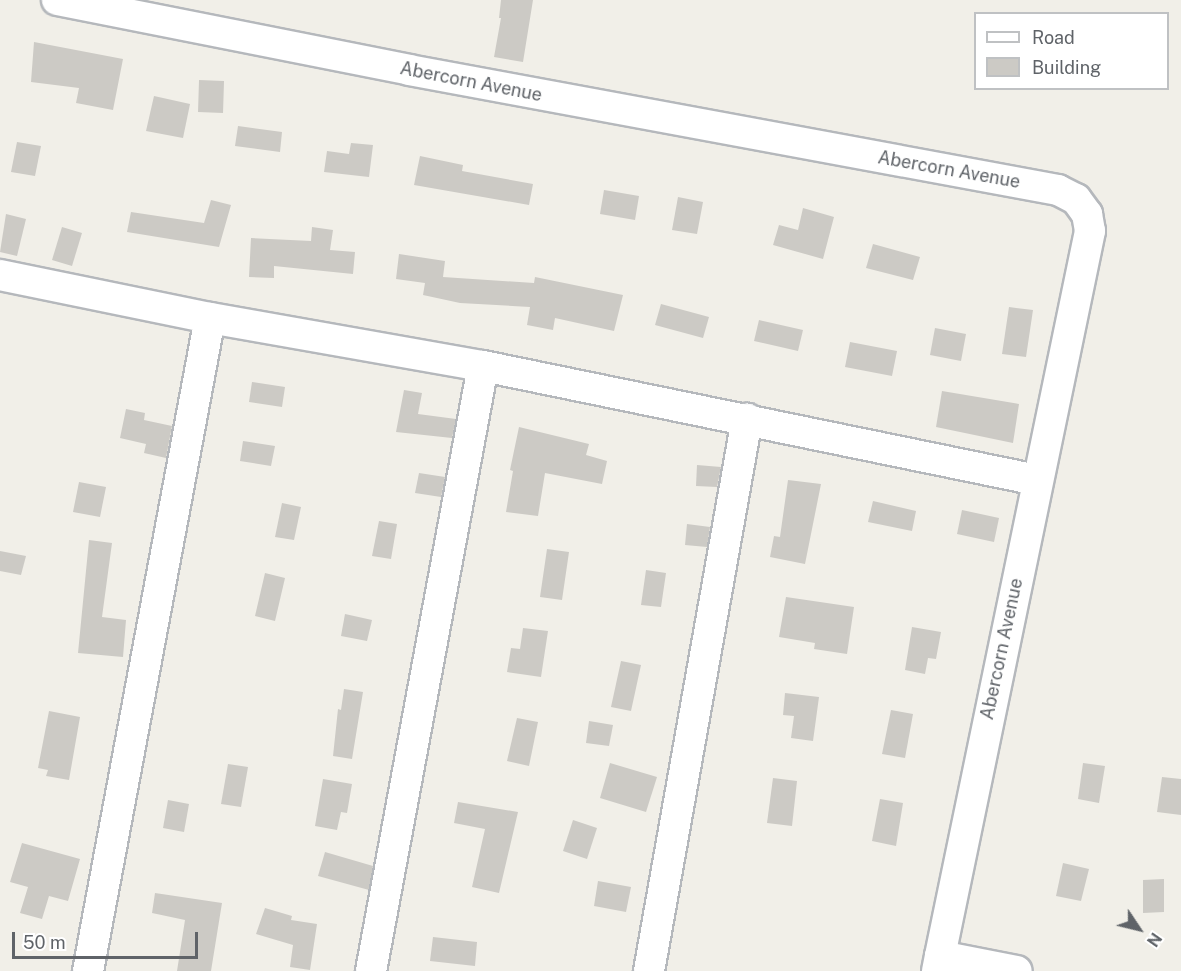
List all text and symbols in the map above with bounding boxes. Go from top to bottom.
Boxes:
legend [974,12,1169,90]
text: Road [1032,27,1075,48]
text: Building [1032,57,1101,78]
street label: Abercorn Avenue [398,58,544,106]
street label: Abercorn Avenue [876,147,1022,193]
street label: Abercorn Avenue [976,576,1028,722]
north arrow [1109,899,1169,959]
scale bar [15,920,201,958]
text: N [1143,929,1166,950]
text: 50 m [23,932,66,953]

